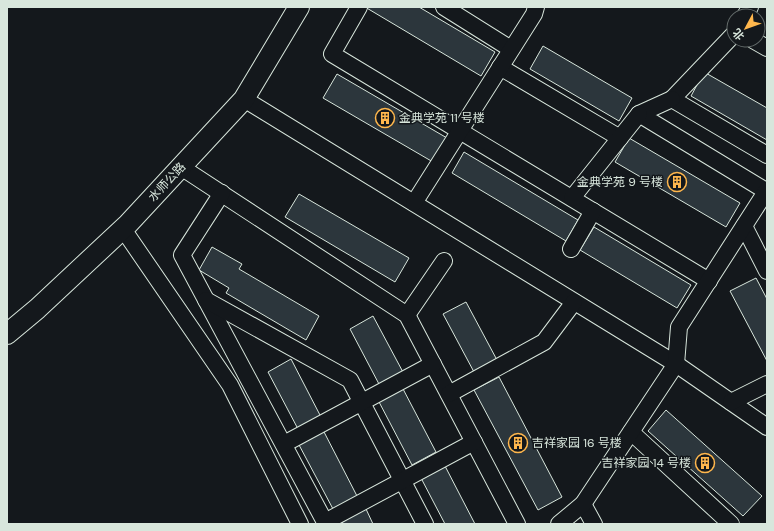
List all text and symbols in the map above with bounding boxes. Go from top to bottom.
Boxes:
north arrow [726,8,766,48]
text: 北 [730,26,747,43]
building icon: 金典学苑 11 号楼 [374,107,396,129]
place label: 金典学苑 11 号楼 [399,110,485,126]
street label: 水师公路 [145,159,189,205]
building icon: 金典学苑 9 号楼 [666,171,688,193]
place label: 金典学苑 9 号楼 [577,174,663,190]
building icon: 吉祥家园 16 号楼 [507,432,529,454]
place label: 吉祥家园 16 号楼 [532,435,622,451]
building icon: 吉祥家园 14 号楼 [694,452,716,474]
place label: 吉祥家园 14 号楼 [602,455,691,471]

